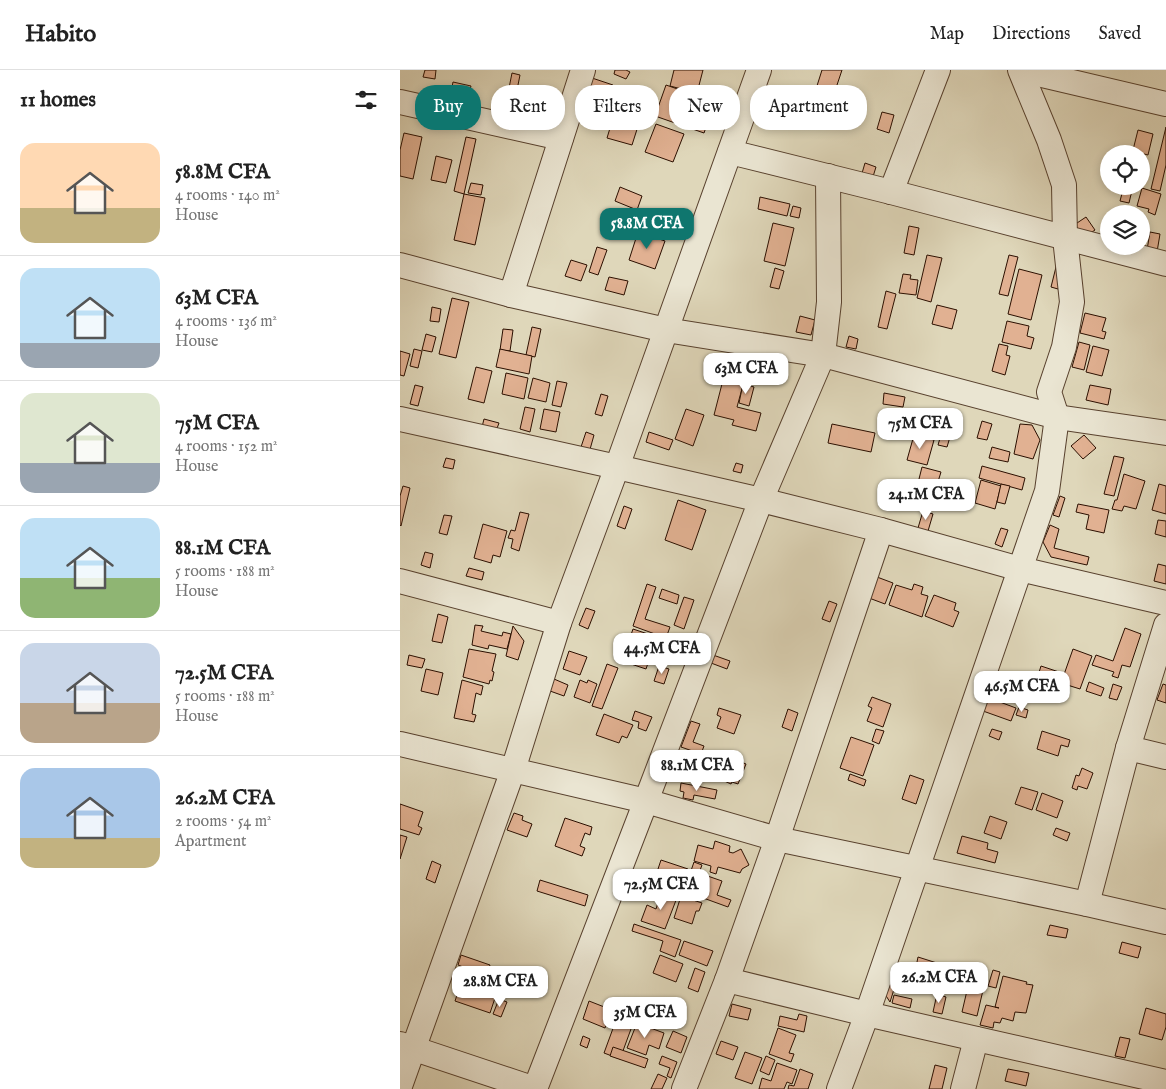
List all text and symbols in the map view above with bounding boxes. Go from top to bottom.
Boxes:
text: Habito [25,19,96,50]
text: Map [930,23,964,46]
text: Directions [992,23,1070,46]
text: Saved [1098,23,1141,46]
chip: Buy [415,85,481,130]
chip: Rent [491,85,565,130]
chip: Filters [575,85,659,130]
chip: New [669,85,740,130]
chip: Apartment [750,85,867,130]
icon: filters [352,86,380,114]
text: 11 homes [20,87,96,114]
map controls [1100,145,1150,255]
button: locate [1100,145,1150,195]
text: 58.8M CFA [175,159,270,186]
icon: home [60,163,120,223]
text: 4 rooms · 140 m² [175,186,280,206]
button: layers [1100,205,1150,255]
text: House [175,206,218,226]
pin: 58.8M CFA [590,208,704,250]
text: 58.8M CFA [611,214,683,234]
text: 63M CFA [175,285,258,312]
icon: home [60,288,120,348]
text: 4 rooms · 136 m² [175,312,277,332]
text: House [175,332,218,352]
pin: 63M CFA [700,352,792,395]
text: 63M CFA [714,359,778,379]
pin: 75M CFA [874,408,966,450]
text: 75M CFA [175,410,259,437]
icon: home [60,413,120,473]
text: 75M CFA [888,414,952,434]
text: 4 rooms · 152 m² [175,437,277,457]
text: House [175,457,218,477]
pin: 24.1M CFA [869,478,983,521]
text: 24.1M CFA [888,485,964,505]
text: 88.1M CFA [175,535,270,562]
icon: home [60,538,120,598]
text: 5 rooms · 188 m² [175,562,275,582]
text: House [175,582,218,602]
pin: 44.5M CFA [605,632,719,675]
text: 44.5M CFA [624,639,700,659]
text: 72.5M CFA [175,660,273,687]
icon: home [60,663,120,723]
pin: 46.5M CFA [965,670,1079,713]
text: 46.5M CFA [985,677,1059,697]
text: 5 rooms · 188 m² [175,687,275,707]
text: House [175,707,218,727]
pin: 88.1M CFA [640,750,754,792]
text: 88.1M CFA [661,756,733,776]
text: 26.2M CFA [175,785,274,812]
icon: home [60,788,120,848]
text: 2 rooms · 54 m² [175,812,272,832]
text: Apartment [175,832,246,852]
pin: 72.5M CFA [604,868,718,911]
text: 72.5M CFA [624,875,698,895]
pin: 26.2M CFA [882,962,996,1004]
pin: 28.8M CFA [443,966,557,1008]
text: 26.2M CFA [901,968,977,988]
text: 28.8M CFA [463,972,537,992]
pin: 35M CFA [599,996,691,1039]
text: 35M CFA [614,1003,676,1023]

